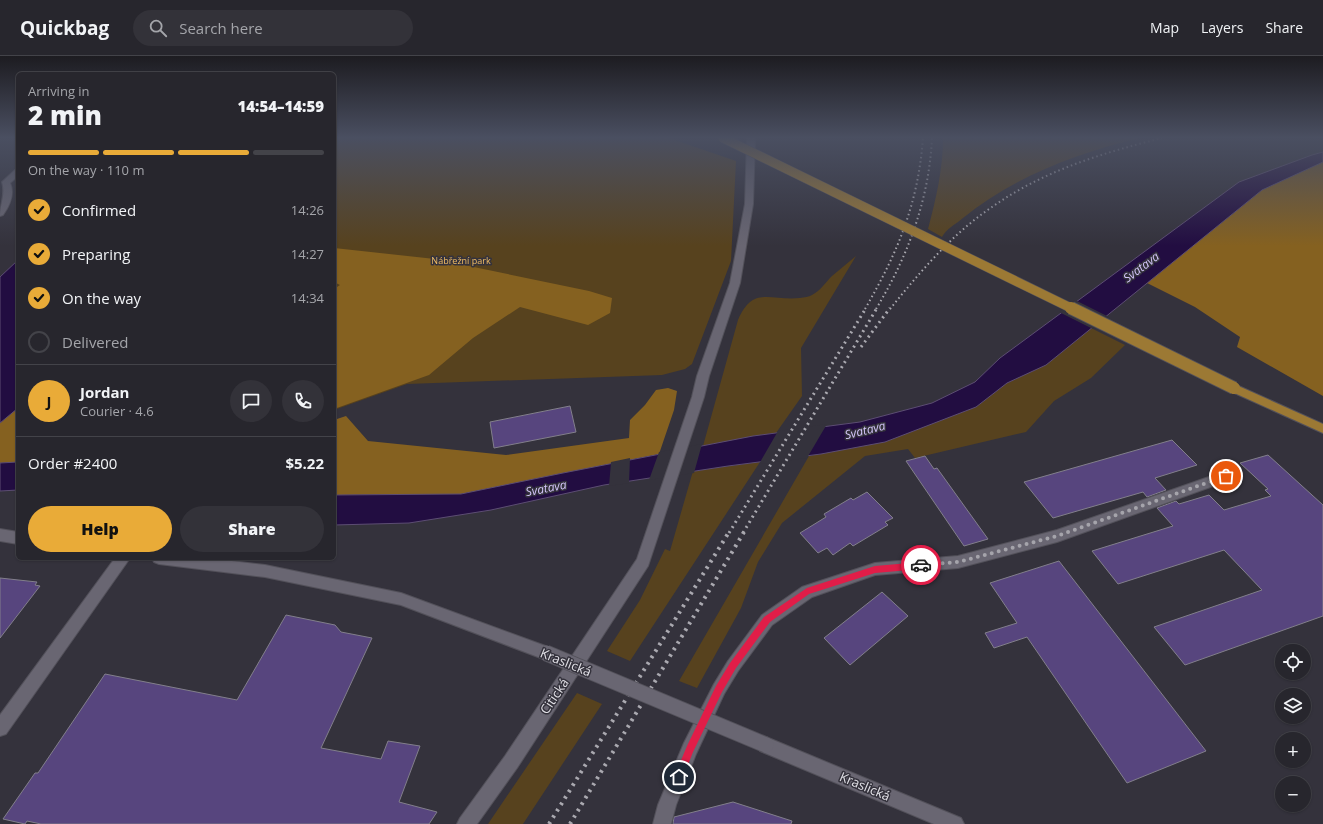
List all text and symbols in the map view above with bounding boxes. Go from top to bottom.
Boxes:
search box [133,10,413,46]
text: Quickbag [20,15,109,41]
icon: search [147,17,169,39]
text: Search here [179,18,263,38]
text: Map [1150,18,1179,37]
text: Layers [1201,18,1243,37]
text: Share [1265,18,1303,37]
text: Arriving in [28,82,90,100]
text: 14:54–14:59 [238,96,324,116]
text: 2 min [28,97,102,133]
text: On the way · 110 m [28,161,144,179]
icon: check [28,199,50,221]
text: Confirmed [62,200,136,220]
text: 14:26 [291,201,324,219]
icon: check [28,243,50,265]
text: Preparing [62,244,130,264]
text: 14:27 [291,245,324,263]
water label: Svatava [1119,248,1163,286]
park label: Nábřežní park [431,254,491,267]
icon: check [28,287,50,309]
text: On the way [62,288,141,308]
text: 14:34 [291,289,324,307]
text: Delivered [62,332,129,352]
button: chat [230,380,272,422]
button: phone [282,380,324,422]
text: Jordan [80,382,129,402]
text: J [47,391,51,411]
text: Courier · 4.6 [80,402,154,420]
water label: Svatava [843,417,887,443]
text: Order #2400 [28,453,117,473]
text: $5.22 [285,453,324,473]
pin [1209,459,1243,493]
icon: bag [1215,465,1237,487]
water label: Svatava [524,476,568,500]
button: Help [28,506,172,552]
button: Share [180,506,324,552]
courier [901,545,941,585]
icon: car [910,554,932,576]
street label: Kraslická [538,644,594,680]
map controls [1275,644,1311,812]
button: locate [1275,644,1311,680]
street label: Citická [535,675,573,717]
button: layers [1275,688,1311,724]
button: + [1275,732,1311,768]
pin [662,760,696,794]
icon: home [668,766,690,788]
street label: Kraslická [837,767,893,805]
button: − [1275,776,1311,812]

